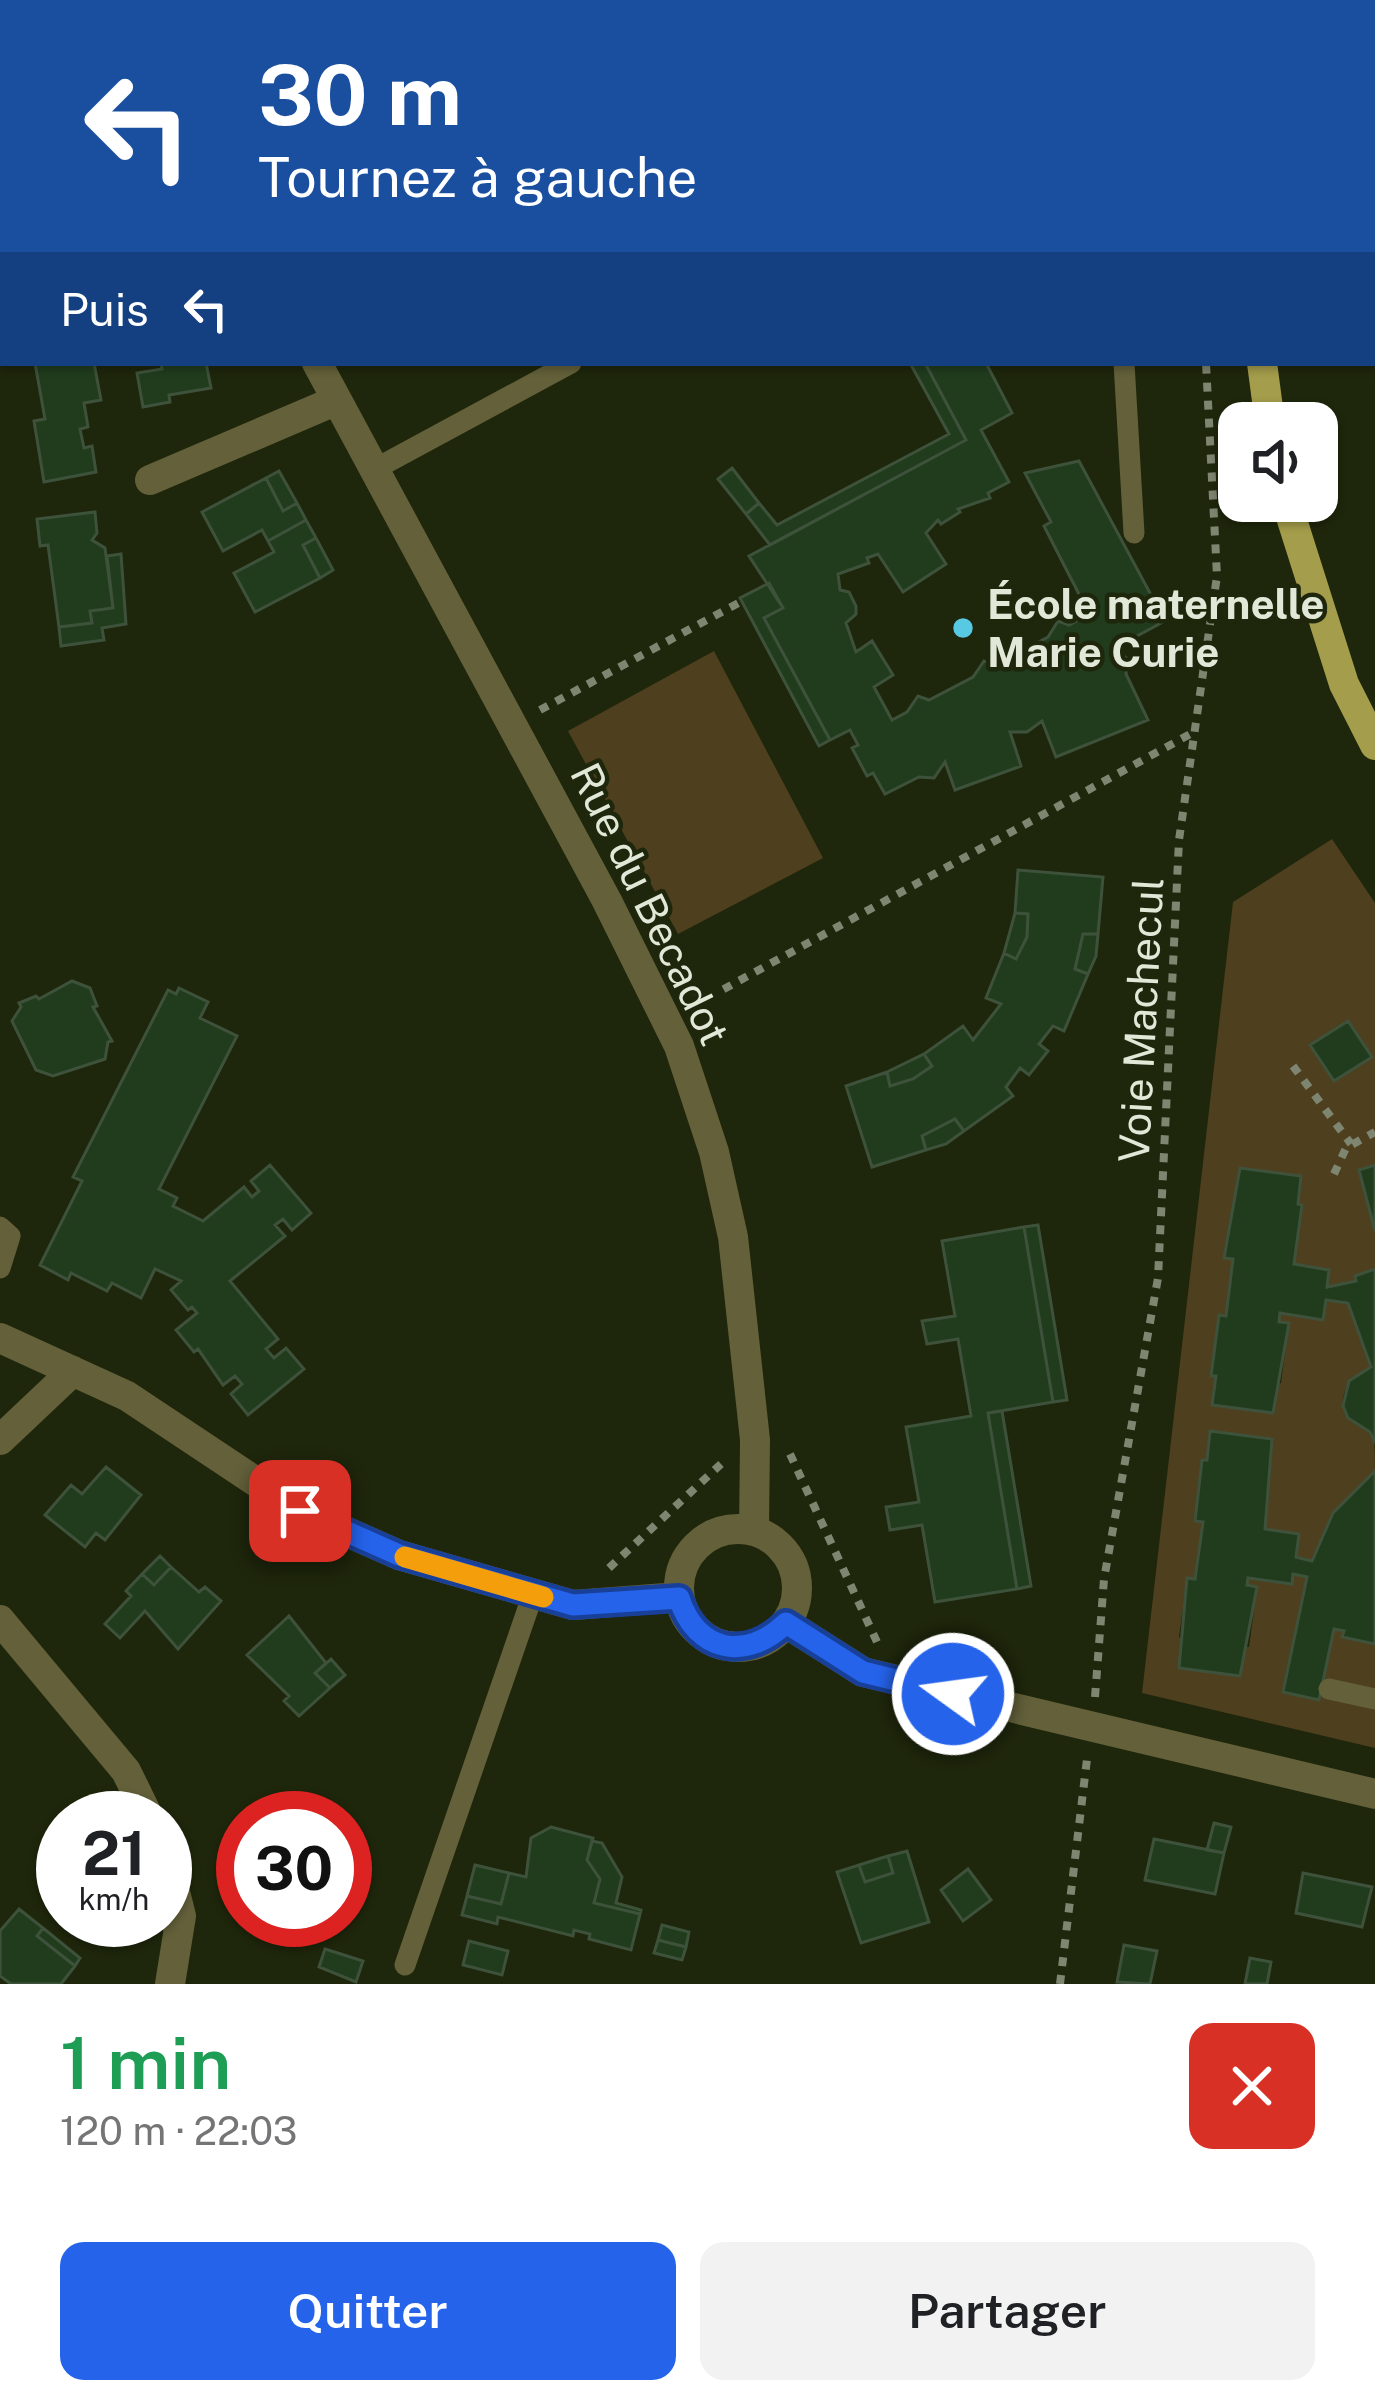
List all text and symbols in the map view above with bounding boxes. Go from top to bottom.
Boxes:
text: 30 m [258,45,462,144]
icon: left [60,48,216,204]
text: Tournez à gauche [258,146,697,209]
icon: left [173,276,239,342]
text: Puis [60,283,149,336]
map controls [1218,402,1338,522]
button: sound [1218,402,1338,522]
place label: École maternelle Marie Curie [987,579,1325,676]
marker: École maternelle Marie Curie [950,615,976,641]
street label: Rue du Becadot [561,755,740,1053]
street label: Voie Machecul [1109,876,1172,1164]
pin [249,1460,351,1562]
icon: arrive [267,1478,333,1544]
position arrow [890,1631,1016,1757]
speed limit sign: 30 [216,1791,372,1947]
text: 21 [82,1818,146,1889]
text: km/h [79,1881,149,1917]
text: 1 min [60,2021,231,2105]
button: close [1189,2023,1315,2149]
text: 120 m · 22:03 [60,2108,297,2154]
button: Quitter [60,2242,676,2380]
button: Partager [700,2242,1315,2380]

